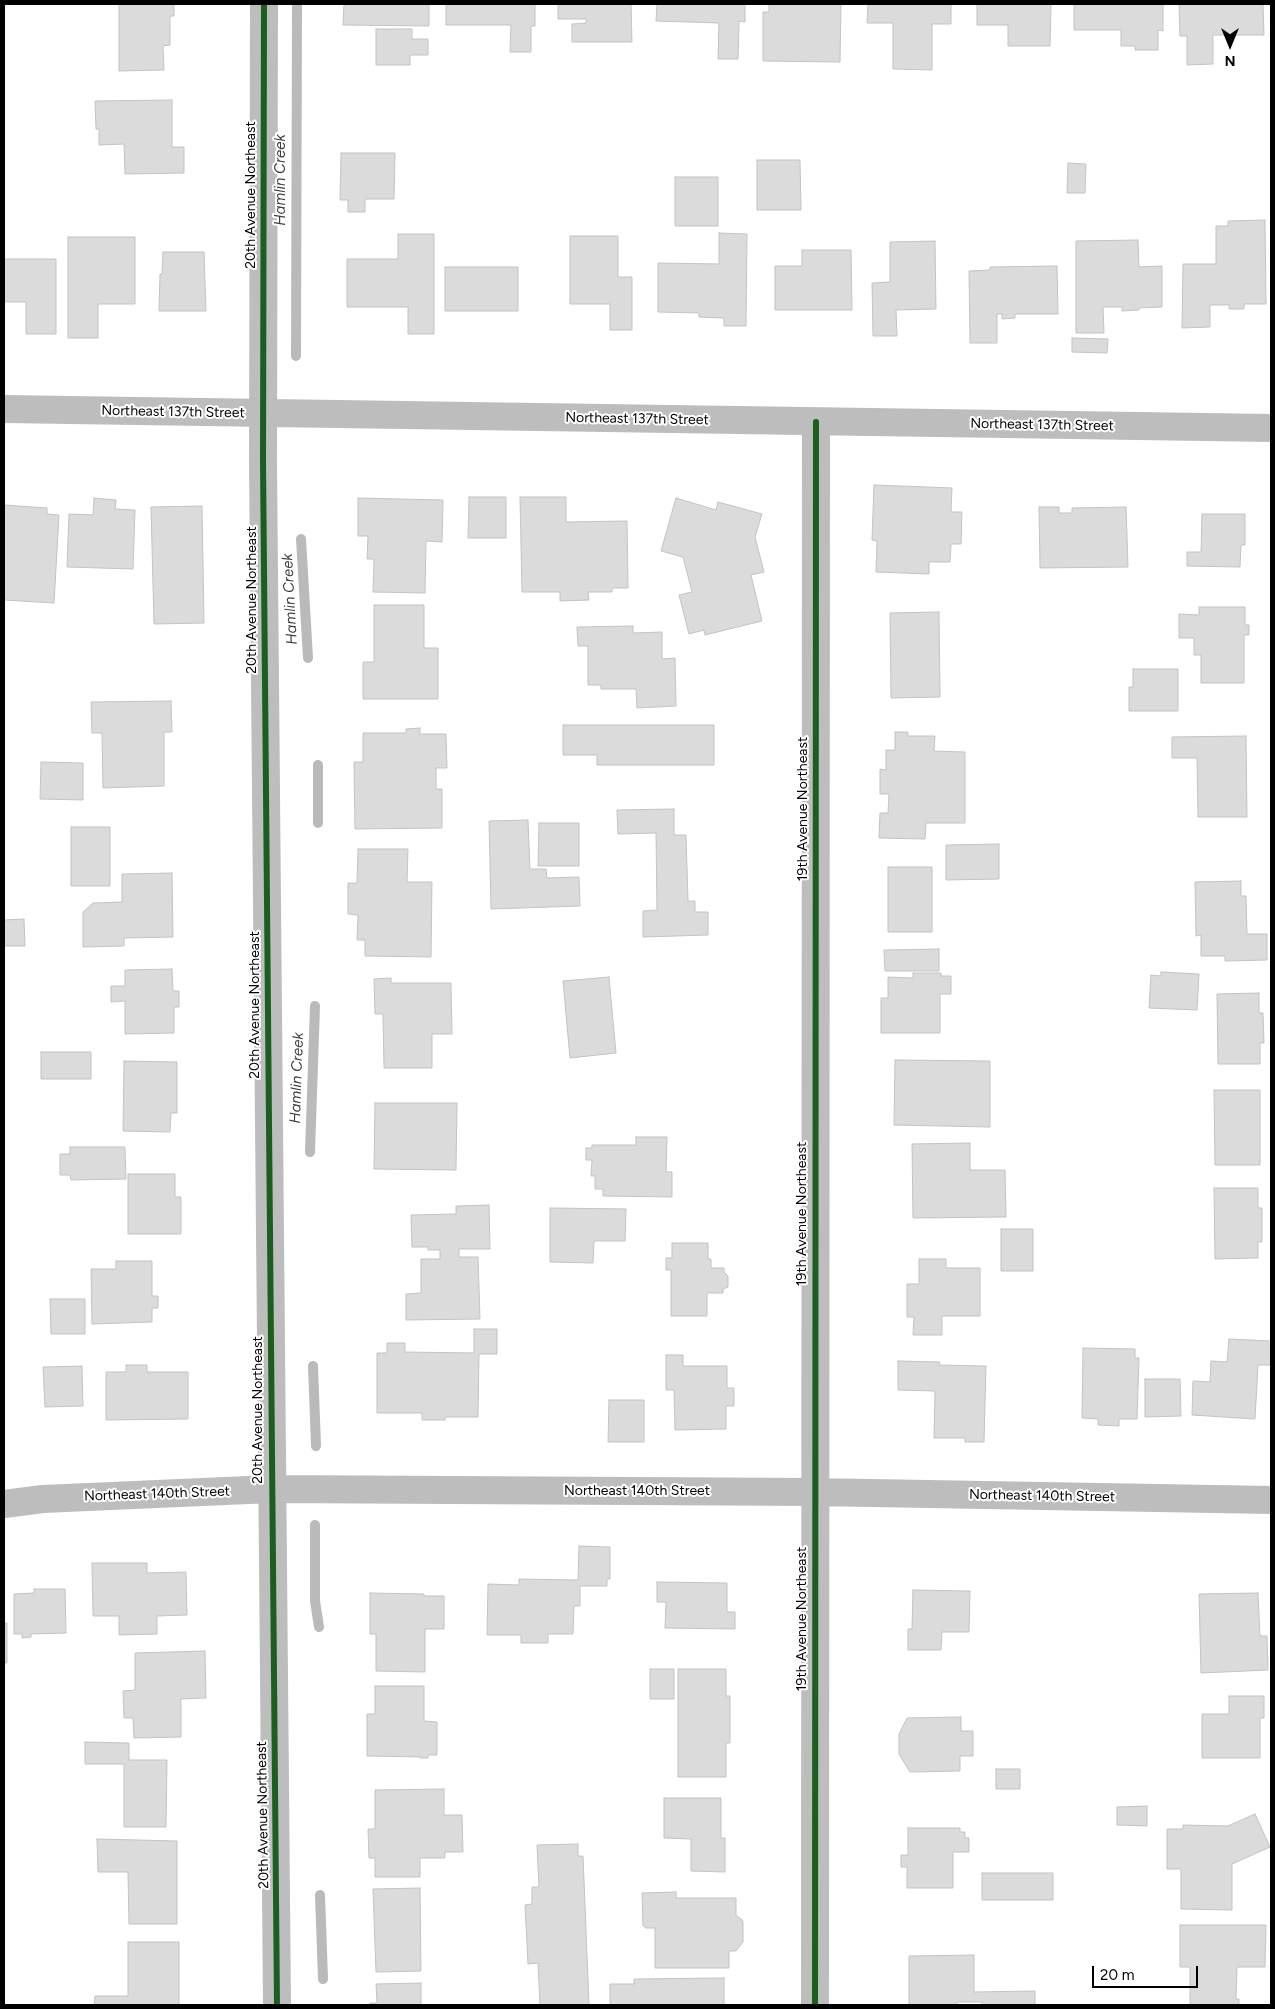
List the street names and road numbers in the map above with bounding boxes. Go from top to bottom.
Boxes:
street label: 20th Avenue Northeast [243,121,259,269]
street label: Northeast 137th Street [101,402,245,422]
street label: Northeast 137th Street [565,409,709,429]
street label: Northeast 137th Street [970,415,1114,435]
street label: 20th Avenue Northeast [244,526,260,674]
street label: 19th Avenue Northeast [795,737,811,881]
street label: 20th Avenue Northeast [247,931,263,1079]
street label: 19th Avenue Northeast [794,1142,810,1286]
street label: 20th Avenue Northeast [250,1336,266,1484]
street label: Northeast 140th Street [84,1483,230,1505]
street label: Northeast 140th Street [564,1483,710,1499]
street label: Northeast 140th Street [969,1486,1115,1506]
street label: 19th Avenue Northeast [794,1547,810,1691]
street label: 20th Avenue Northeast [253,1741,273,1889]

